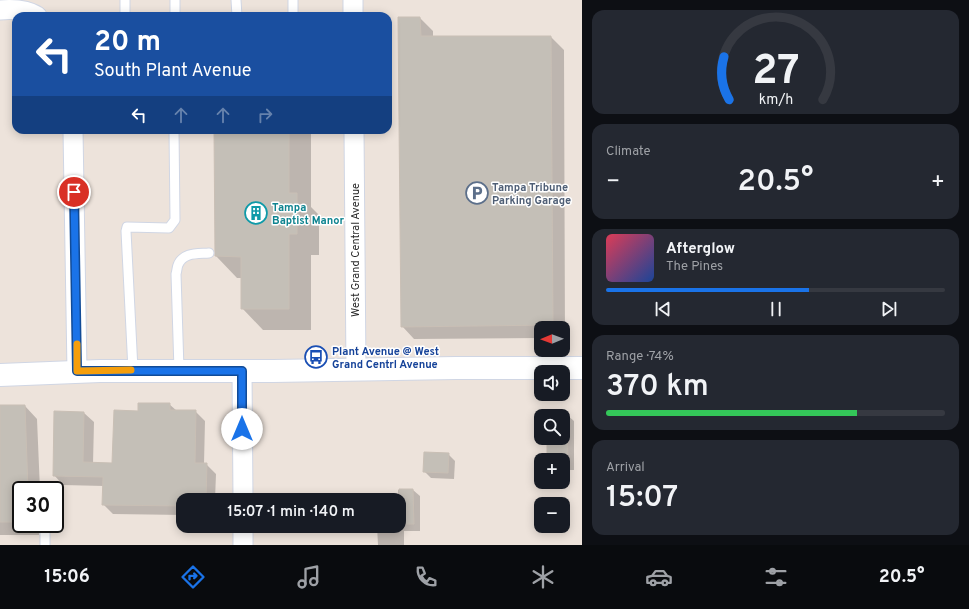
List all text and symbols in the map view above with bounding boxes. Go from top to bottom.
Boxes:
text: 20 m [94,25,161,61]
icon: left [28,28,80,80]
text: 27 [752,46,799,99]
text: South Plant Avenue [94,60,252,83]
text: km/h [758,91,793,109]
icon: left [128,104,150,126]
icon: ahead [170,104,192,126]
icon: ahead [212,104,234,126]
icon: right [254,104,276,126]
text: Climate [606,144,651,160]
text: 20.5° [738,164,813,201]
text: − [606,169,620,196]
text: + [931,169,945,196]
pin [57,175,91,209]
parking icon: Tampa Tribune Parking Garage [464,180,490,206]
icon: arrive [63,181,85,203]
place label: Tampa Tribune Parking Garage [492,181,571,208]
street label: West Grand Central Avenue [349,183,363,317]
building icon: Tampa Baptist Manor [243,200,269,226]
place label: Tampa Baptist Manor [272,201,344,228]
text: Afterglow [666,240,735,259]
text: The Pines [666,259,723,275]
icon: previous [652,298,674,320]
icon: pause [765,298,787,320]
icon: next [878,298,900,320]
north arrow [534,321,570,357]
map controls [534,321,570,533]
bus stop icon: Plant Avenue @ West Grand Centrl Avenue [303,344,329,370]
place label: Plant Avenue @ West Grand Centrl Avenue [332,345,439,372]
text: Range · 74% [606,349,674,365]
button: sound [534,365,570,401]
text: 370 km [606,369,709,406]
position arrow [221,408,263,450]
button: search [534,409,570,445]
button: + [534,453,570,489]
text: Arrival [606,460,645,476]
text: 15:07 [606,480,678,517]
speed limit sign: 30 [12,481,64,533]
button: − [534,497,570,533]
text: 15:07 · 1 min · 140 m [227,503,355,522]
icon: directions [179,563,207,591]
icon: music [295,563,323,591]
icon: phone [412,563,440,591]
icon: climate [529,563,557,591]
icon: car [645,563,673,591]
icon: filters [762,563,790,591]
text: 15:06 [44,566,90,589]
text: 20.5° [879,566,925,589]

